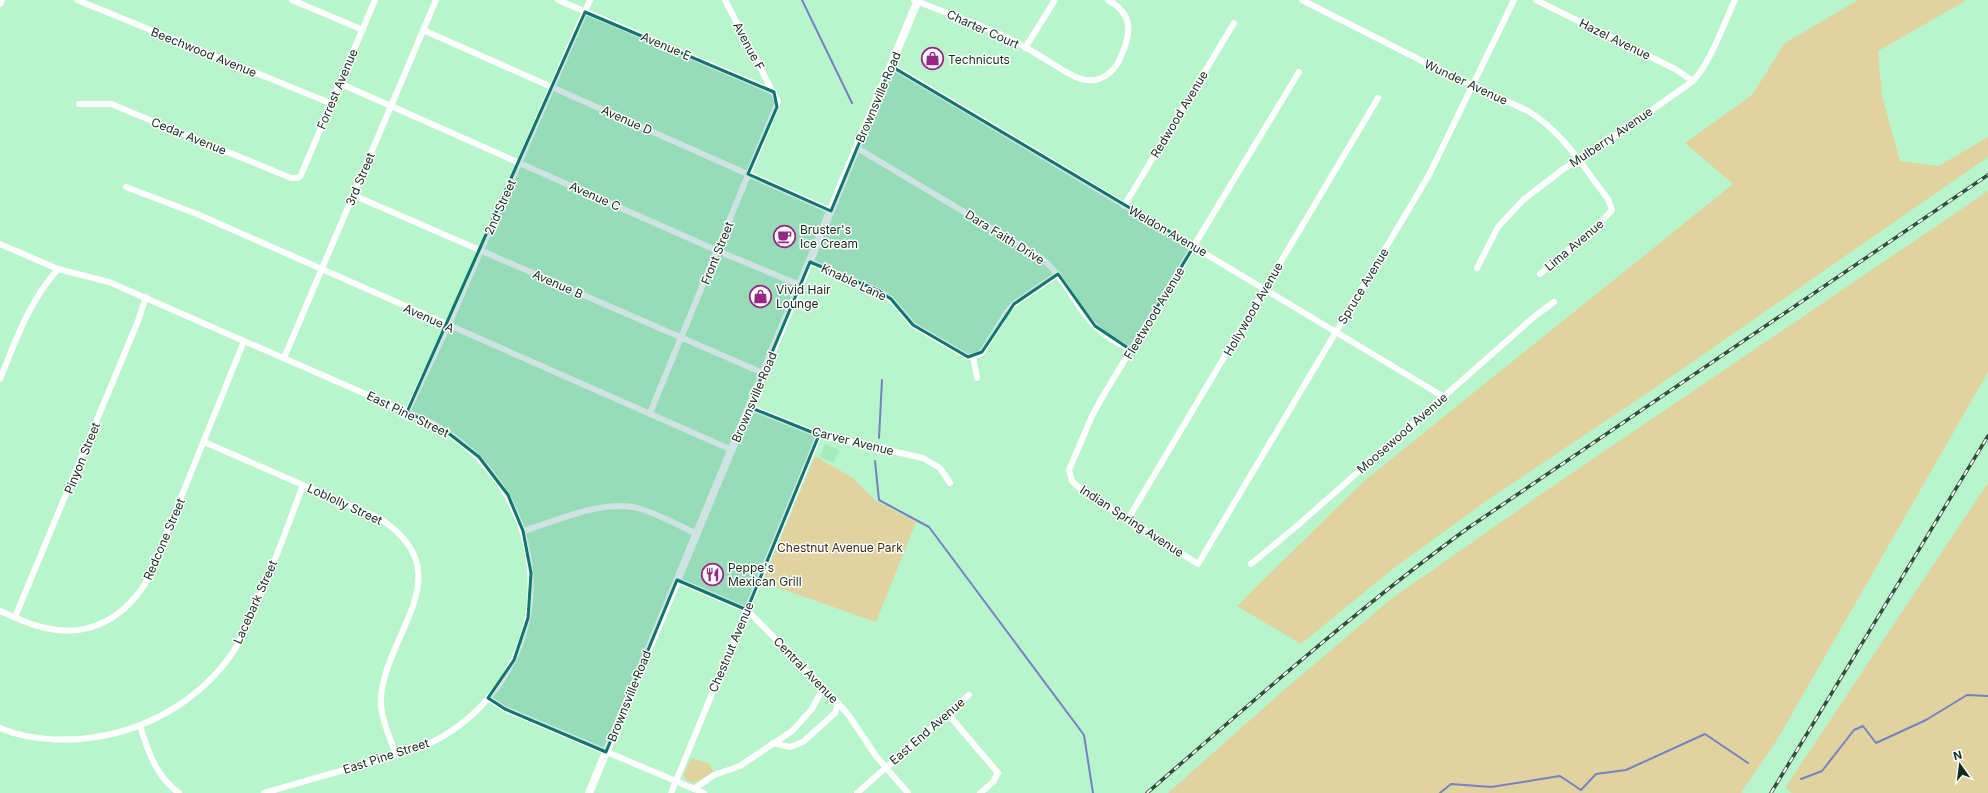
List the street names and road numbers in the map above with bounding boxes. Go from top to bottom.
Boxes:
street label: Charter Court [944,6,1022,52]
street label: Hazel Avenue [1577,15,1653,63]
street label: Avenue F [730,19,768,73]
street label: Beechwood Avenue [149,24,259,80]
street label: Avenue E [639,29,693,63]
street label: Forrest Avenue [313,47,361,131]
street label: Brownsville Road [852,49,904,145]
street label: Wunder Avenue [1422,56,1510,108]
street label: Redwood Avenue [1147,68,1211,160]
street label: Avenue D [599,102,655,138]
street label: Mulberry Avenue [1567,104,1655,170]
street label: Cedar Avenue [149,114,229,158]
street label: 3rd Street [342,150,378,208]
street label: 2nd Street [481,177,519,237]
street label: Avenue C [567,178,623,214]
street label: Weldon Avenue [1126,202,1210,260]
street label: Dara Faith Drive [963,207,1047,267]
street label: Lima Avenue [1541,216,1607,274]
street label: Front Street [698,219,736,287]
street label: Spruce Avenue [1334,245,1392,327]
street label: Knable Lane [819,260,889,304]
street label: Hollywood Avenue [1220,260,1286,358]
street label: Fleetwood Avenue [1121,264,1187,362]
street label: Avenue B [531,266,586,302]
street label: Avenue A [401,300,457,336]
street label: Brownsville Road [728,349,780,445]
street label: East Pine Street [364,388,452,440]
street label: Moosewood Avenue [1354,390,1450,476]
street label: Pinyon Street [61,420,103,496]
street label: Carver Avenue [811,424,895,458]
street label: Loblolly Street [305,480,385,528]
street label: Indian Spring Avenue [1077,482,1187,560]
street label: Redcone Street [140,496,188,582]
street label: Lacebark Street [230,558,280,646]
street label: Chestnut Avenue [705,600,757,694]
street label: Central Avenue [771,634,841,706]
street label: Brownsville Road [604,648,654,744]
street label: East End Avenue [886,694,968,768]
street label: East Pine Street [341,735,431,777]

